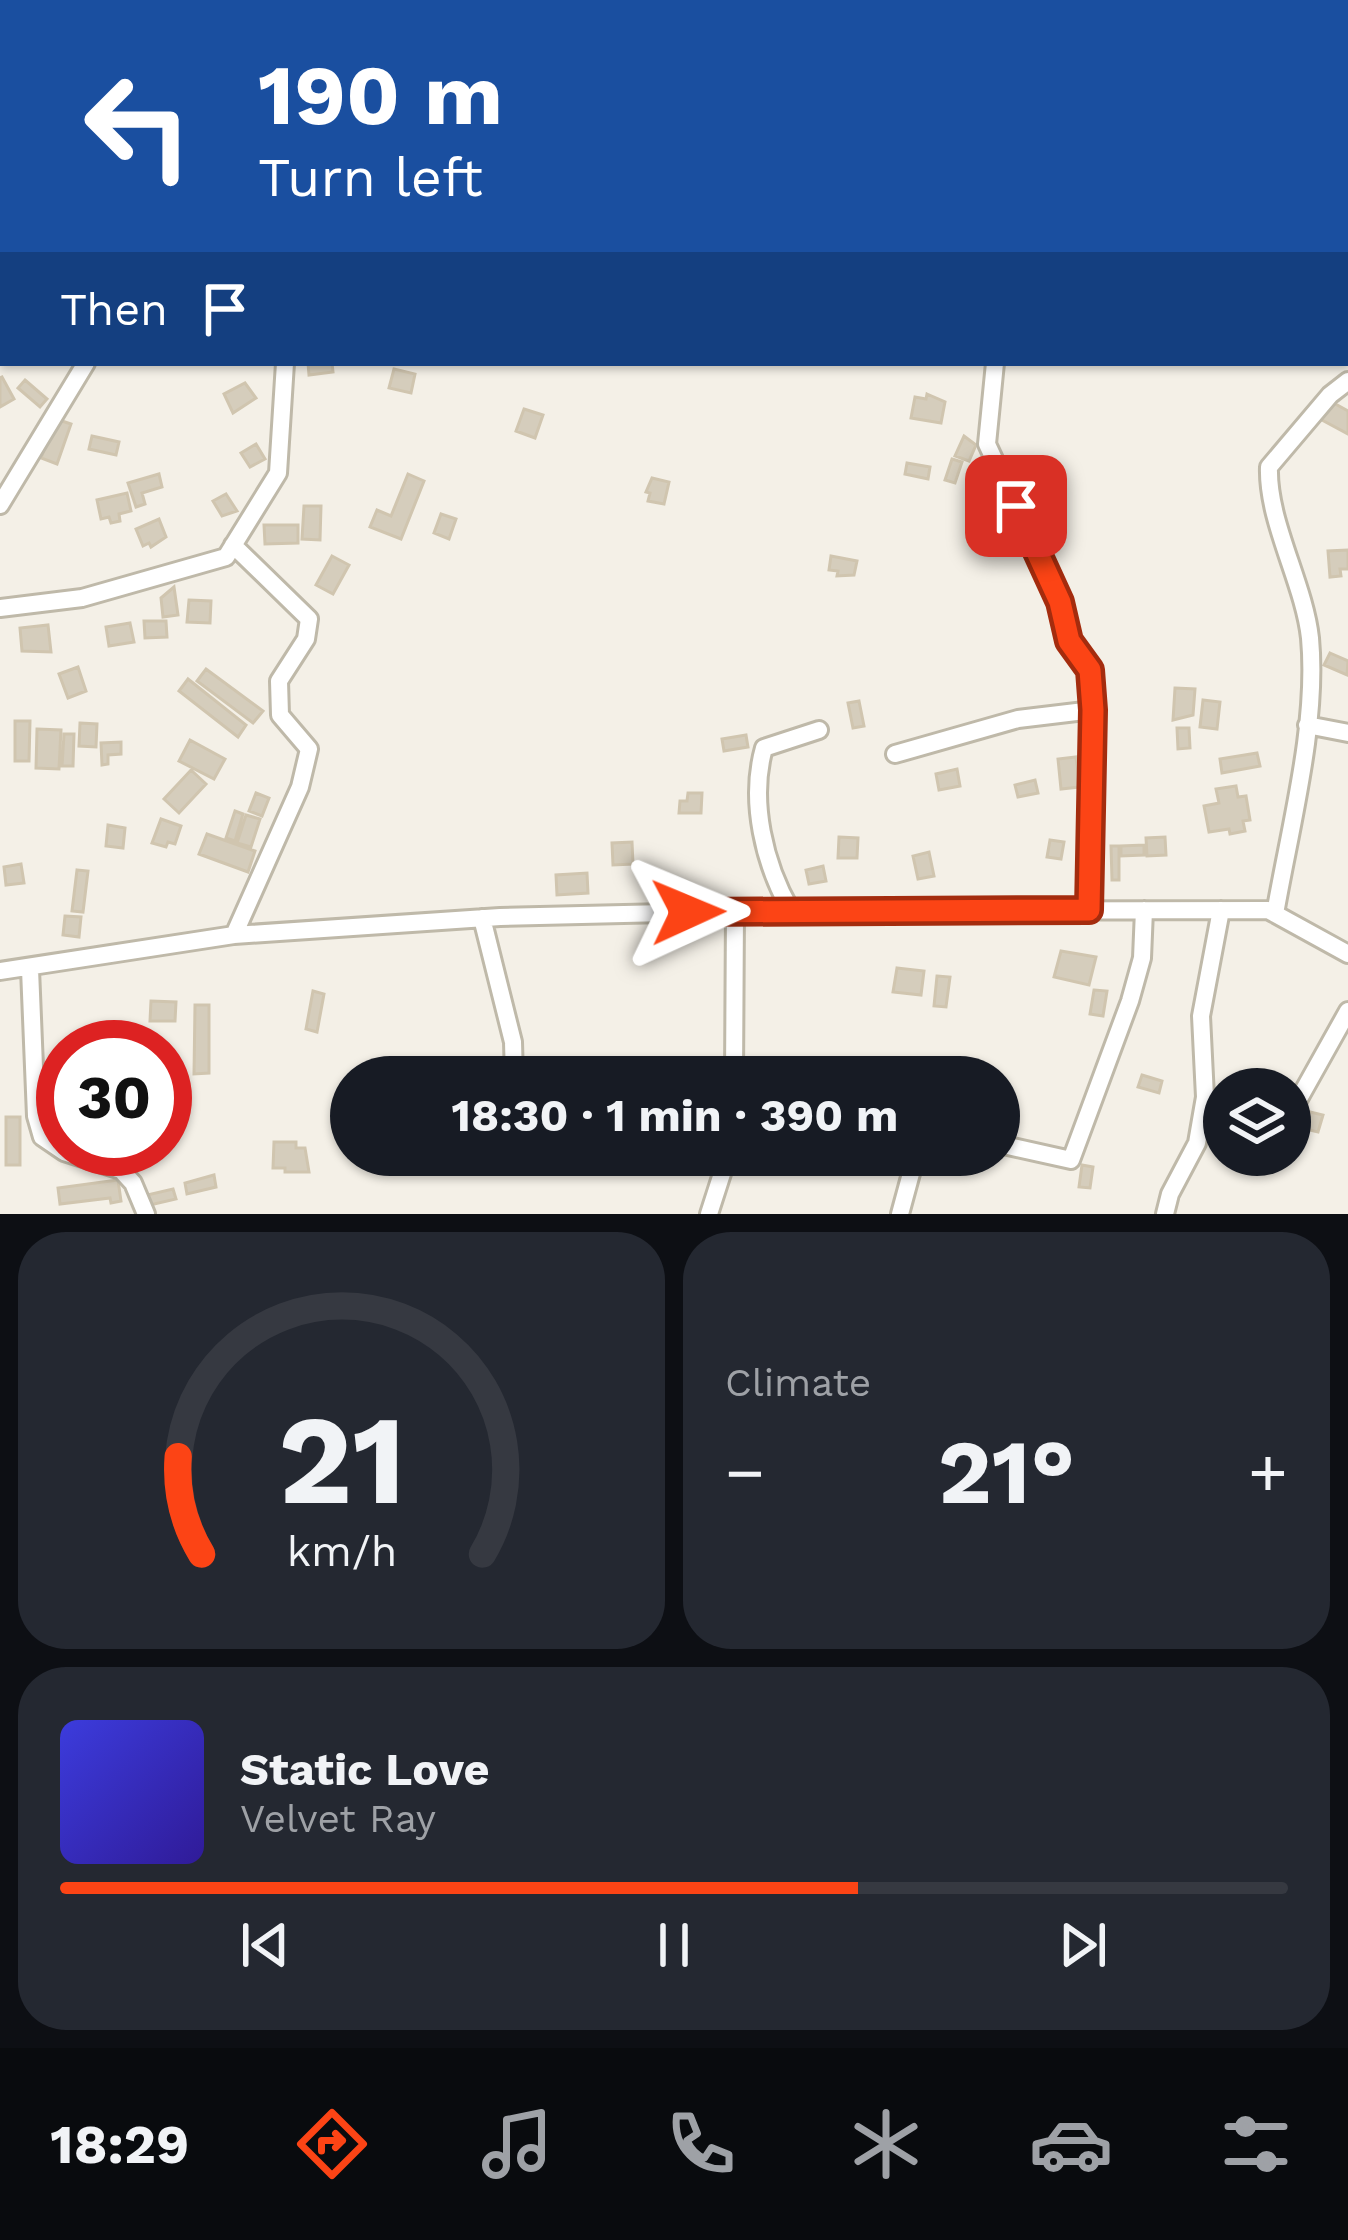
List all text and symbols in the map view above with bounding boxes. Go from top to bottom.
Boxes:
text: 190 m [258,46,503,144]
icon: left [60,48,216,204]
text: Turn left [258,146,483,209]
icon: arrive [192,276,258,342]
text: Then [60,283,168,336]
pin [965,455,1067,557]
icon: arrive [983,473,1049,539]
position arrow [625,849,751,975]
speed limit sign: 30 [36,1020,192,1176]
map controls [1203,1068,1311,1176]
button: layers [1203,1068,1311,1176]
text: 18:30 · 1 min · 390 m [452,1089,898,1142]
text: Climate [725,1360,871,1405]
text: 21 [277,1387,406,1533]
text: 21° [938,1419,1075,1525]
text: − [725,1434,765,1511]
text: + [1248,1434,1288,1511]
text: km/h [286,1525,397,1575]
text: Static Love [240,1743,490,1796]
text: Velvet Ray [240,1796,436,1841]
icon: previous [232,1912,298,1978]
icon: pause [641,1912,707,1978]
icon: next [1050,1912,1116,1978]
icon: directions [290,2102,374,2186]
icon: music [475,2102,559,2186]
icon: phone [659,2102,743,2186]
icon: climate [844,2102,928,2186]
icon: car [1029,2102,1113,2186]
icon: filters [1214,2102,1298,2186]
text: 18:29 [50,2113,189,2176]

